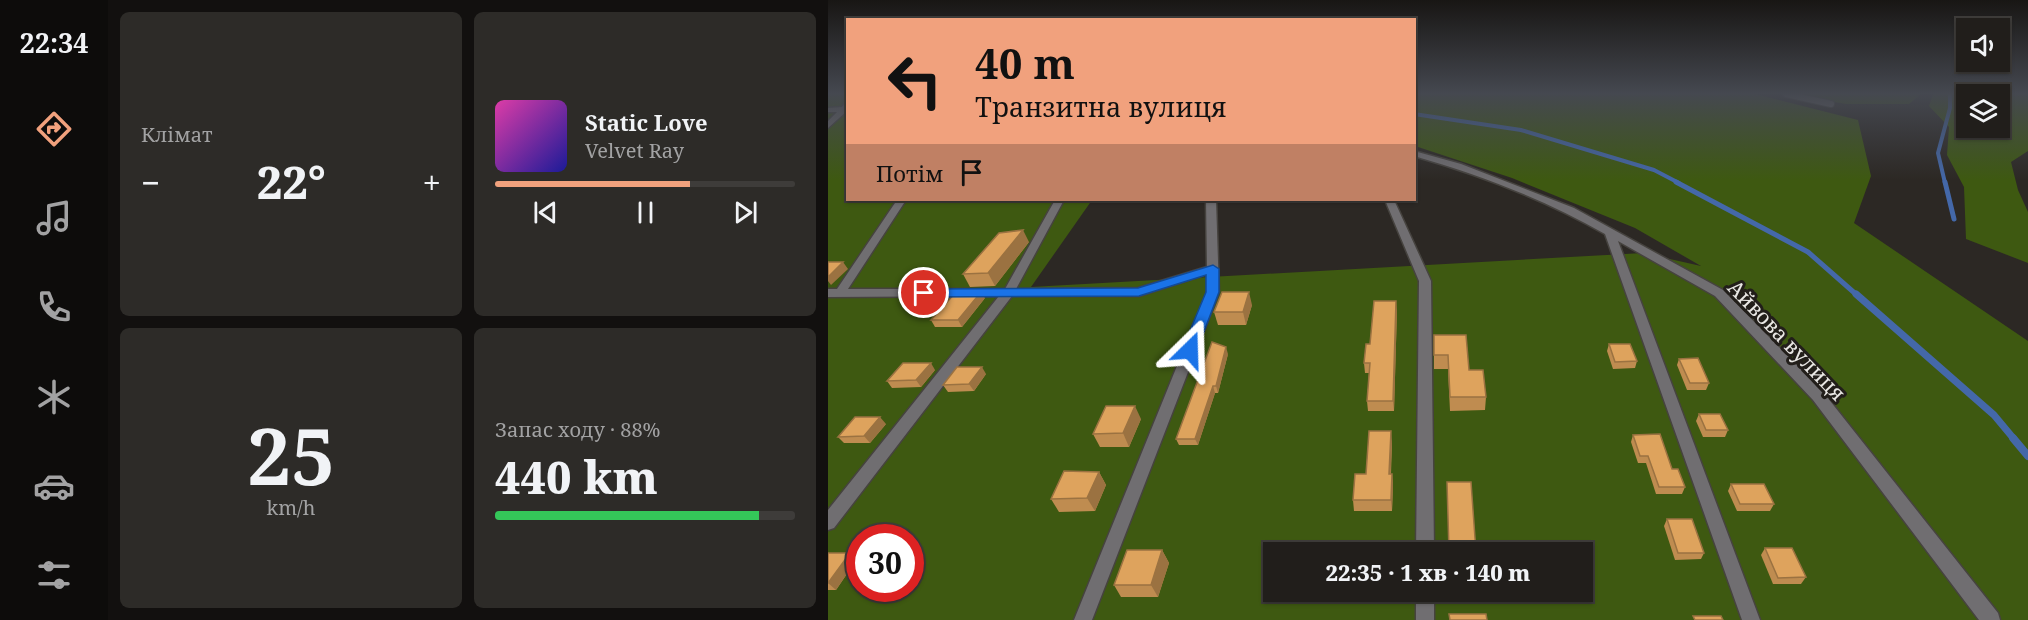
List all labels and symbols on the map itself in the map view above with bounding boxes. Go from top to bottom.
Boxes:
pin [898,267,949,318]
street label: Айвова вулиця [1722,273,1852,407]
position arrow [1158,318,1222,382]
speed limit sign: 30 [846,524,924,602]

